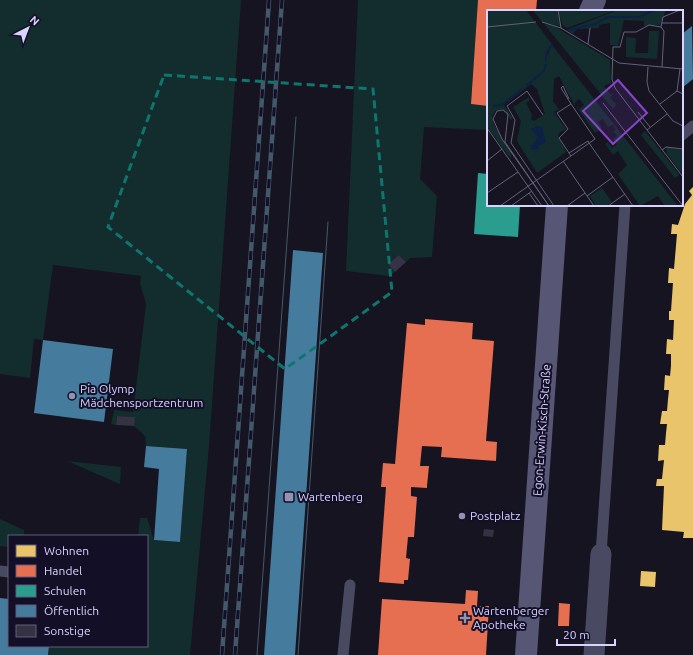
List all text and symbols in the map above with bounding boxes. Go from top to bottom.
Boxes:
north arrow [8,8,48,48]
inset map [487,10,683,206]
text: N [28,13,42,28]
street label: Egon-Erwin-Kisch-Straße [530,364,553,496]
place label: Pia Olymp Mädchensportzentrum [80,382,203,409]
marker: Pia Olymp Mädchensportzentrum [67,391,77,401]
place label: Wartenberg [298,490,363,503]
marker: Wartenberg [283,491,295,503]
place label: Postplatz [470,509,521,522]
marker: Postplatz [457,511,467,521]
legend [8,535,148,647]
text: Wohnen [44,544,89,557]
text: Handel [44,564,82,577]
text: Schulen [44,584,86,597]
text: Öffentlich [44,604,99,617]
place label: Wartenberger Apotheke [473,604,549,631]
marker: Wartenberger Apotheke [460,613,470,623]
scale bar [557,621,615,647]
text: Sonstige [44,624,91,637]
text: 20 m [563,628,590,641]

